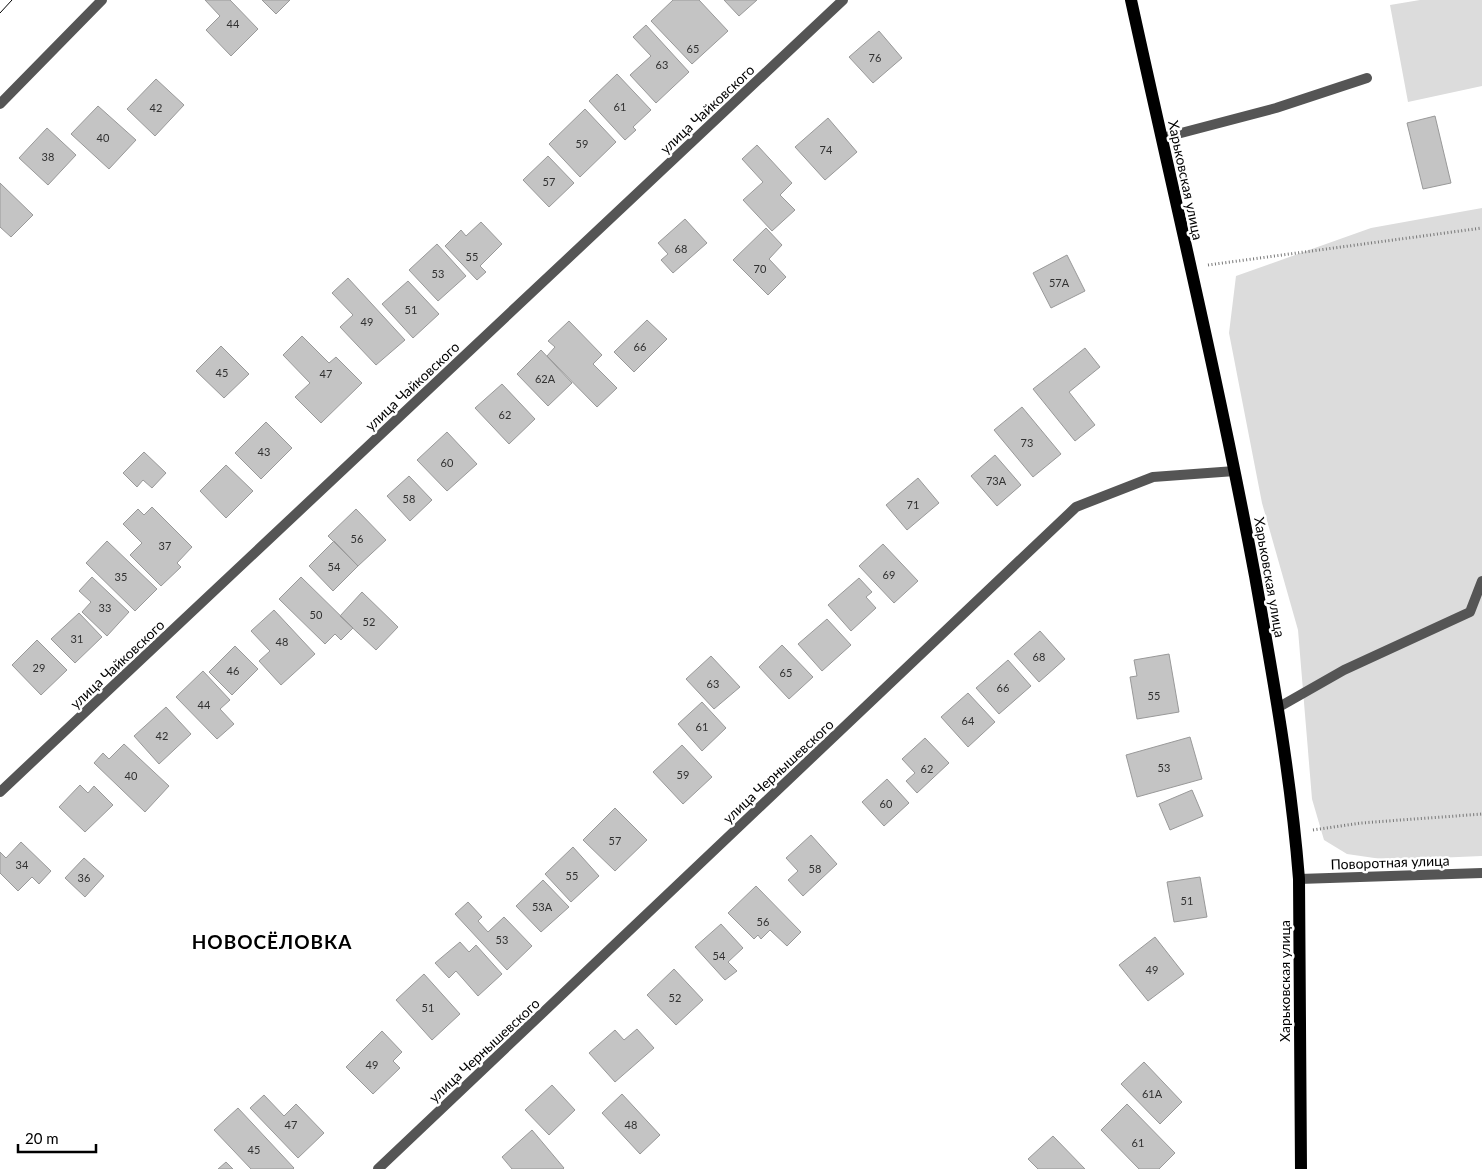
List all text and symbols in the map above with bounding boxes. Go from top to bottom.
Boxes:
house number: 44 [227,17,240,30]
house number: 65 [687,42,699,55]
house number: 76 [869,51,881,64]
house number: 63 [656,58,668,71]
street label: улица Чайковского [656,61,758,157]
house number: 61 [614,100,626,113]
house number: 42 [150,101,162,114]
street label: Харьковская улица [1165,119,1207,241]
house number: 40 [97,131,110,144]
house number: 59 [576,137,588,150]
house number: 74 [820,143,833,156]
house number: 38 [42,150,54,163]
house number: 57 [543,175,555,188]
house number: 68 [675,242,687,255]
house number: 55 [466,250,478,263]
house number: 70 [754,262,767,275]
house number: 53 [432,267,444,280]
house number: 57А [1049,276,1070,289]
house number: 51 [405,303,417,316]
house number: 49 [361,315,373,328]
street label: улица Чайковского [361,338,463,434]
house number: 66 [634,340,646,353]
house number: 45 [216,366,228,379]
house number: 47 [320,367,332,380]
house number: 62А [535,372,556,385]
house number: 62 [499,408,511,421]
house number: 73 [1021,436,1033,449]
house number: 43 [258,445,270,458]
house number: 60 [441,456,454,469]
house number: 73А [986,474,1007,487]
house number: 58 [403,492,415,505]
house number: 71 [907,498,919,511]
street label: Харьковская улица [1251,515,1289,639]
house number: 56 [351,532,363,545]
house number: 37 [159,539,171,552]
house number: 54 [328,560,341,573]
house number: 69 [883,568,895,581]
house number: 35 [115,570,127,583]
house number: 33 [99,601,111,614]
house number: 50 [310,608,323,621]
house number: 52 [363,615,375,628]
street label: улица Чайковского [66,616,168,712]
house number: 31 [71,632,83,645]
house number: 48 [276,635,288,648]
house number: 68 [1033,650,1045,663]
house number: 29 [33,661,45,674]
house number: 46 [227,664,239,677]
house number: 65 [780,666,792,679]
house number: 63 [707,677,719,690]
house number: 66 [997,681,1009,694]
house number: 55 [1148,689,1160,702]
house number: 44 [198,698,211,711]
house number: 64 [962,714,975,727]
street label: улица Чернышевского [719,715,837,827]
house number: 61 [696,720,708,733]
house number: 42 [156,729,168,742]
house number: 53 [1158,761,1170,774]
house number: 62 [921,762,933,775]
house number: 59 [677,768,689,781]
house number: 40 [125,769,138,782]
house number: 60 [880,797,893,810]
house number: 57 [609,834,621,847]
street label: Поворотная улица [1330,851,1450,873]
house number: 34 [16,858,29,871]
house number: 58 [809,862,821,875]
house number: 55 [566,869,578,882]
house number: 36 [78,871,90,884]
house number: 51 [1181,894,1193,907]
house number: 53А [532,900,553,913]
house number: 56 [757,915,769,928]
street label: Харьковская улица [1276,920,1293,1042]
district label: НОВОСЁЛОВКА [192,930,352,953]
house number: 53 [496,933,508,946]
house number: 54 [713,949,726,962]
house number: 49 [1146,963,1158,976]
house number: 52 [669,991,681,1004]
street label: улица Чернышевского [425,994,543,1106]
house number: 51 [422,1001,434,1014]
house number: 49 [366,1058,378,1071]
house number: 61А [1142,1087,1163,1100]
house number: 47 [285,1118,297,1131]
house number: 48 [625,1118,637,1131]
scale bar [18,1122,95,1154]
text: 20 m [25,1129,59,1147]
house number: 61 [1132,1136,1144,1149]
house number: 45 [248,1143,260,1156]

